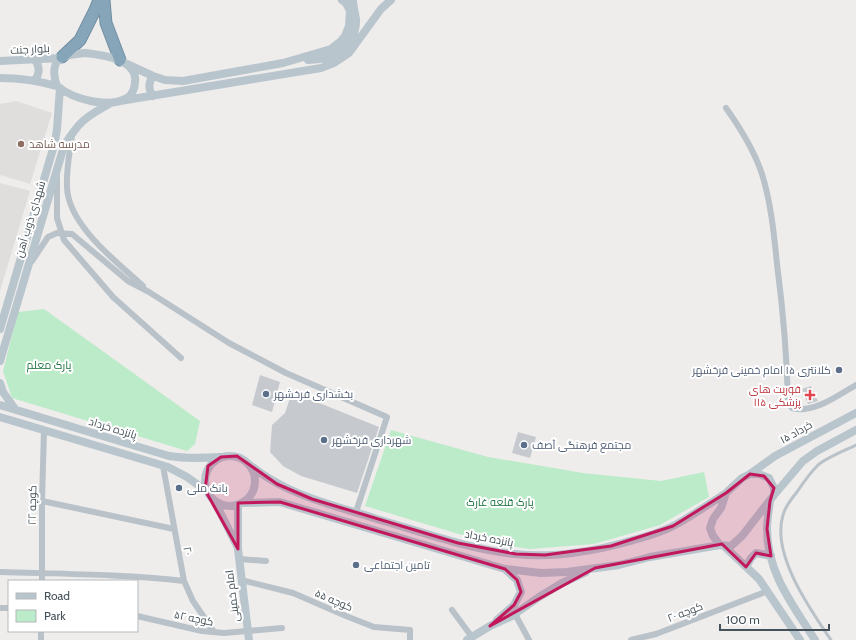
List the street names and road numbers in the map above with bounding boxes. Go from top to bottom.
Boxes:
street label: بلوار جنت [10,41,50,57]
street label: شهدای ذوب آهن [12,179,48,259]
street label: پانزده خرداد [87,414,139,442]
street label: ۱۵ خرداد [777,417,815,447]
street label: کوچه ۲۲ [25,485,39,525]
street label: پانزده خرداد [463,526,515,550]
street label: ۲۰ [180,545,196,557]
street label: امام خمینی [222,569,243,623]
street label: کوچه ۵۵ [313,586,355,614]
street label: کوچه ۲۰ [665,599,705,625]
street label: کوچه ۵۲ [173,607,215,629]

